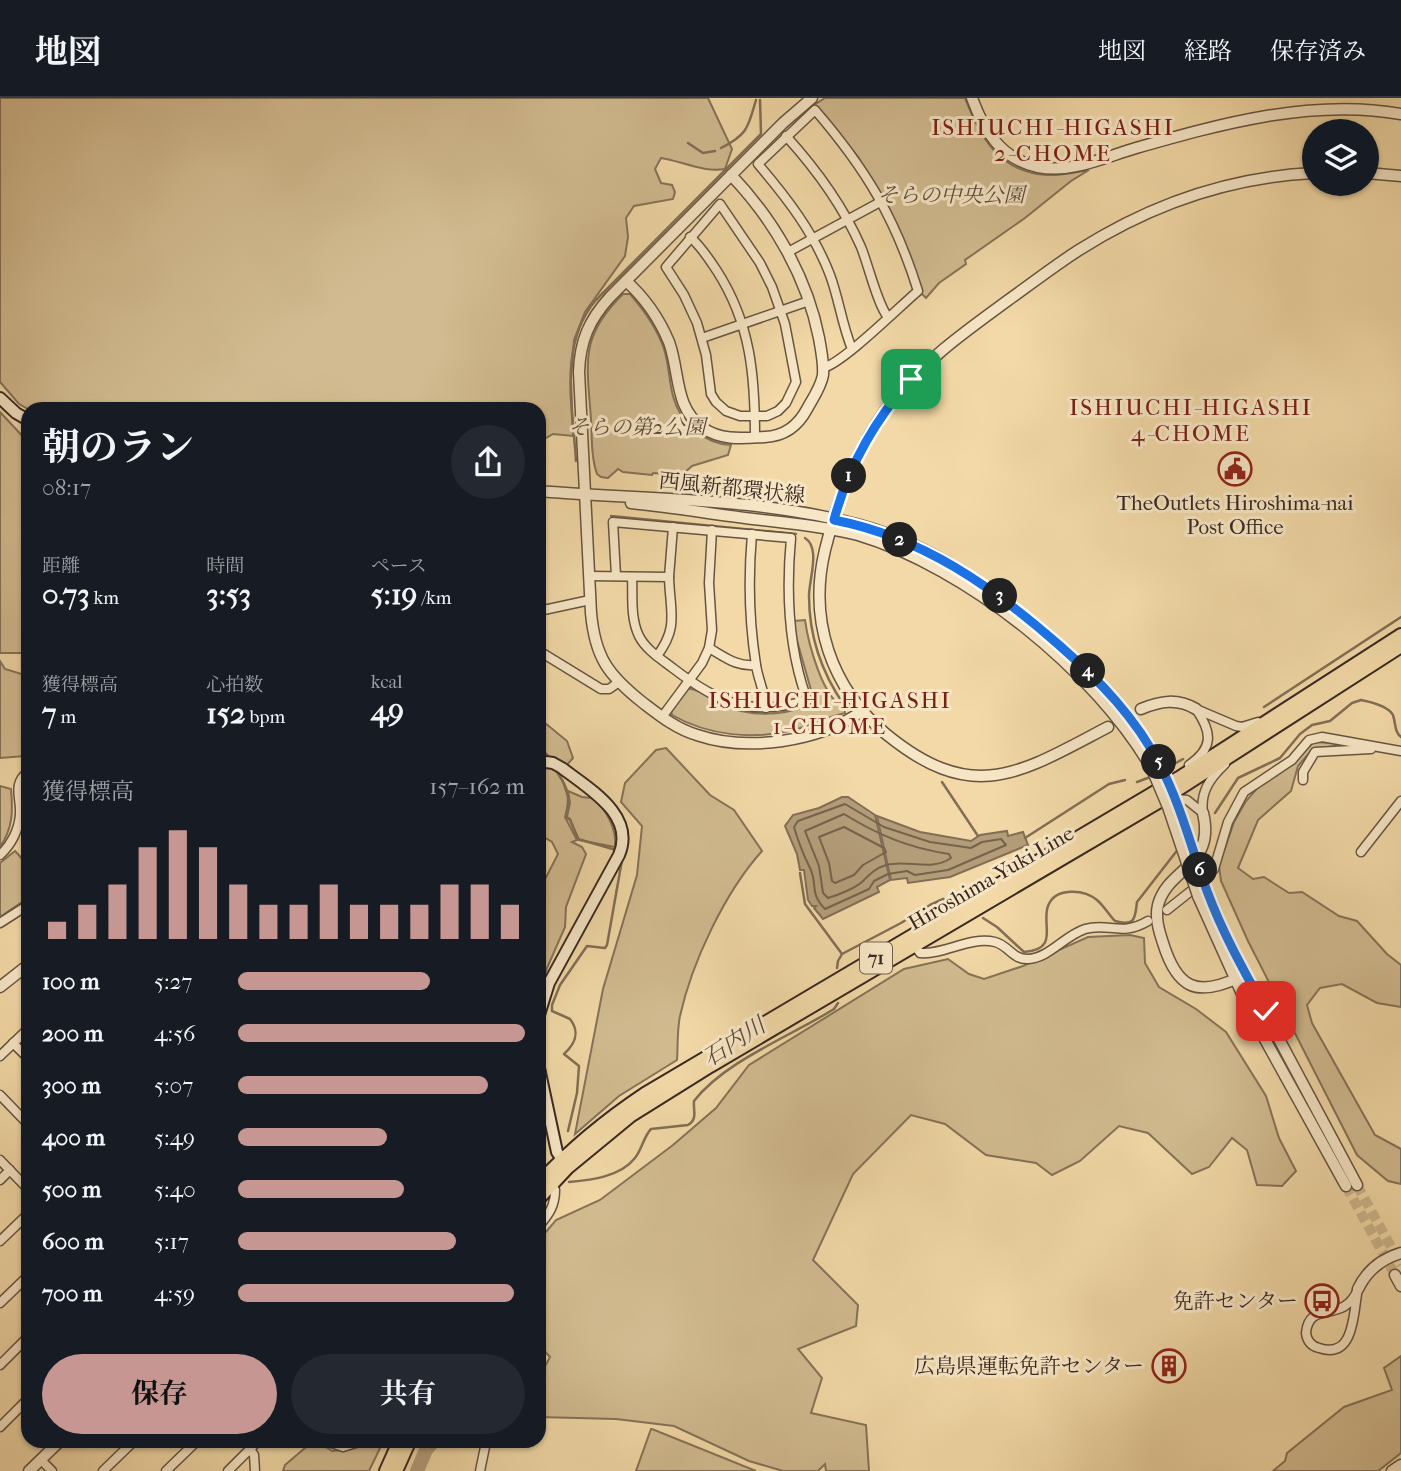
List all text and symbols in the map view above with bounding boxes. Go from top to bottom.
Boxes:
text: 地図 [35,33,101,72]
text: 地図 [1098,37,1146,65]
text: 経路 [1184,37,1232,65]
text: 保存済み [1270,37,1366,65]
district label: ISHIUCHI-HIGASHI 2-CHOME [931,114,1175,167]
map controls [1302,119,1379,196]
button: layers [1302,119,1379,196]
park label: そらの中央公園 [878,183,1027,207]
pin [881,349,941,409]
icon: arrive [892,360,930,398]
district label: ISHIUCHI-HIGASHI 4-CHOME [1069,394,1313,447]
park label: そらの第2公園 [569,415,708,439]
text: 朝のラン [42,425,194,470]
button: share [451,425,525,499]
public building icon: TheOutlets Hiroshima-nai Post Office [1216,450,1254,488]
pin: 1 [832,458,866,494]
text: 1 [845,464,852,486]
street label: 西風新都環状線 [658,468,806,508]
text: 08:17 [42,474,91,501]
place label: TheOutlets Hiroshima-nai Post Office [1116,491,1354,539]
pin: 2 [883,522,918,558]
text: 2 [895,528,904,550]
text: 距離 [42,555,80,577]
text: 時間 [206,555,244,577]
text: ペース [371,555,427,577]
text: 0.73 [42,577,89,612]
text: 3:53 [206,577,251,612]
text: 5:19 [371,577,417,612]
pin: 3 [982,578,1018,614]
text: 3 [996,584,1003,606]
text: km [89,587,119,609]
text: /km [417,587,452,609]
pin: 4 [1070,654,1106,688]
text: 4 [1082,659,1093,681]
text: kcal [371,671,403,693]
text: 獲得標高 [42,674,118,696]
text: 心拍数 [206,674,263,696]
district label: ISHIUCHI-HIGASHI 1-CHOME [708,687,952,740]
text: 49 [371,693,404,728]
text: 7 [42,696,56,731]
text: 152 [206,696,245,731]
text: m [56,706,76,728]
text: bpm [245,706,285,728]
pin: 5 [1142,744,1176,780]
text: 5 [1154,750,1163,772]
text: 157–162 m [429,773,525,800]
text: 獲得標高 [42,778,134,805]
street label: Hiroshima Yuki Line [904,821,1078,935]
pin: 6 [1182,852,1218,888]
text: 6 [1194,858,1205,880]
road number: 71 [860,943,892,974]
text: 100 m [42,968,100,995]
text: 5:27 [154,968,192,995]
pin [1236,981,1296,1041]
icon: check [1247,992,1285,1030]
water label: 石内川 [698,1010,773,1072]
text: 200 m [42,1020,103,1047]
text: 4:56 [154,1020,196,1047]
text: 300 m [42,1072,101,1099]
text: 5:07 [154,1072,193,1099]
text: 400 m [42,1124,105,1151]
text: 5:49 [154,1124,195,1151]
text: 500 m [42,1176,101,1203]
text: 5:40 [154,1176,196,1203]
text: 600 m [42,1228,104,1255]
text: 5:17 [154,1228,189,1255]
text: 700 m [42,1280,102,1307]
text: 4:59 [154,1280,195,1307]
bus stop icon: 免許センター [1303,1282,1341,1320]
place label: 免許センター [1173,1289,1298,1313]
building icon: 広島県運転免許センター [1150,1347,1188,1385]
button: 保存 [42,1354,277,1434]
button: 共有 [291,1354,525,1434]
place label: 広島県運転免許センター [914,1354,1144,1378]

